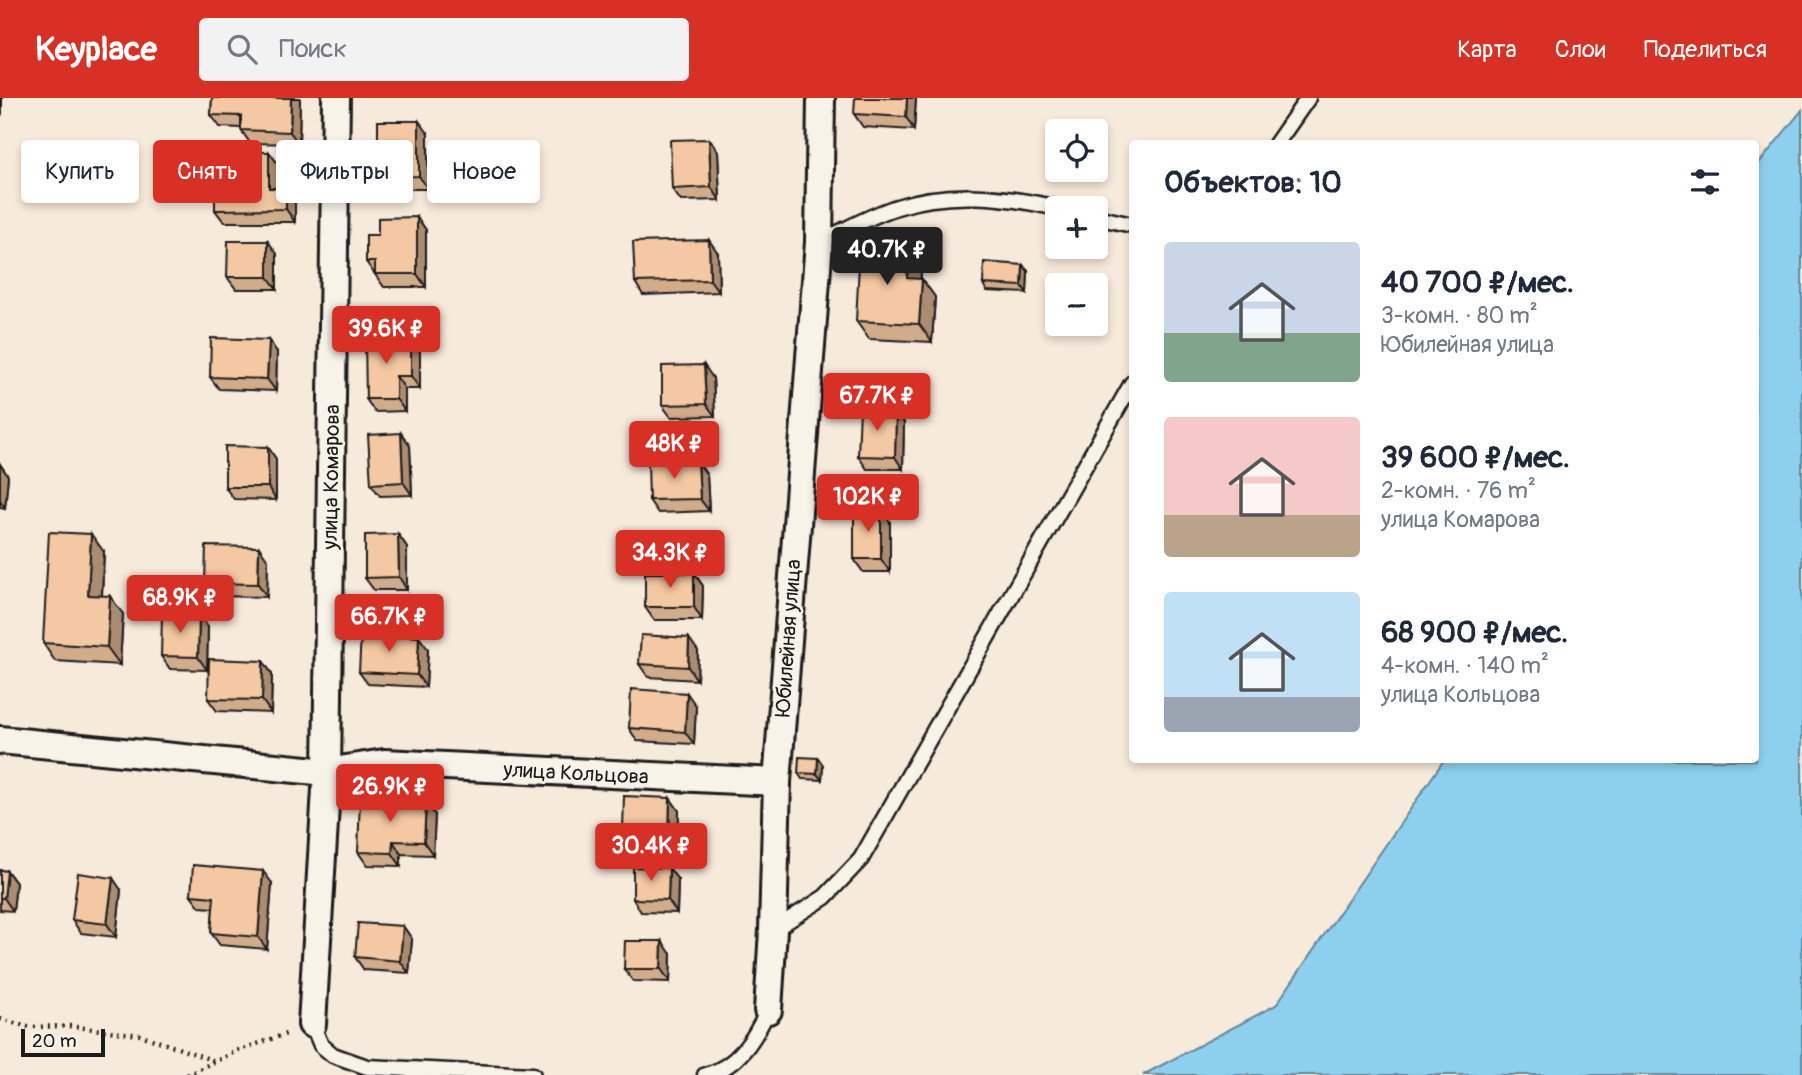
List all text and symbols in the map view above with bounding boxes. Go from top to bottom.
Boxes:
search box [199,18,689,81]
text: Keyplace [35,29,157,70]
icon: search [223,30,261,68]
text: Поиск [279,33,347,65]
text: Карта [1457,35,1517,64]
text: Слои [1555,35,1606,64]
text: Поделиться [1644,35,1767,64]
map controls [1045,119,1108,336]
button: locate [1045,119,1108,182]
chip: Купить [21,140,139,203]
chip: Снять [153,140,262,203]
chip: Фильтры [276,140,413,203]
chip: Новое [427,140,540,203]
icon: filters [1686,163,1724,201]
text: Объектов: 10 [1164,164,1342,201]
button: + [1045,196,1108,259]
pin: 40.7K ₽ [822,228,952,287]
text: 40.7K ₽ [848,235,926,264]
text: 40 700 ₽/мес. [1381,264,1574,301]
icon: home [1220,270,1304,354]
button: − [1045,273,1108,336]
text: 3-комн. · 80 m² [1381,301,1538,330]
pin: 39.6K ₽ [321,306,451,366]
text: 39.6K ₽ [348,314,424,343]
text: Юбилейная улица [1381,330,1554,359]
pin: 67.7K ₽ [812,374,942,433]
text: 67.7K ₽ [839,381,915,410]
street label: улица Комарова [317,404,346,551]
pin: 48K ₽ [625,422,723,481]
text: 48K ₽ [645,429,703,458]
text: 39 600 ₽/мес. [1381,439,1570,476]
icon: home [1220,445,1304,529]
pin: 102K ₽ [811,474,925,534]
text: 2-комн. · 76 m² [1381,476,1536,505]
text: 102K ₽ [833,482,903,511]
text: улица Комарова [1381,505,1540,534]
pin: 34.3K ₽ [605,531,735,590]
text: 34.3K ₽ [632,538,708,567]
street label: Юбилейная улица [770,558,807,718]
pin: 68.9K ₽ [115,575,245,635]
text: 68.9K ₽ [143,583,217,612]
pin: 66.7K ₽ [324,594,454,654]
text: 66.7K ₽ [351,602,427,631]
text: 68 900 ₽/мес. [1381,614,1568,651]
icon: home [1220,620,1304,704]
text: 4-комн. · 140 m² [1381,651,1549,680]
text: улица Кольцова [1381,680,1540,709]
street label: улица Кольцова [502,756,649,791]
pin: 26.9K ₽ [325,764,455,824]
text: 26.9K ₽ [352,772,428,801]
pin: 30.4K ₽ [586,824,716,883]
text: 30.4K ₽ [611,831,691,860]
scale bar [21,1026,105,1058]
text: 20 m [32,1029,77,1053]

